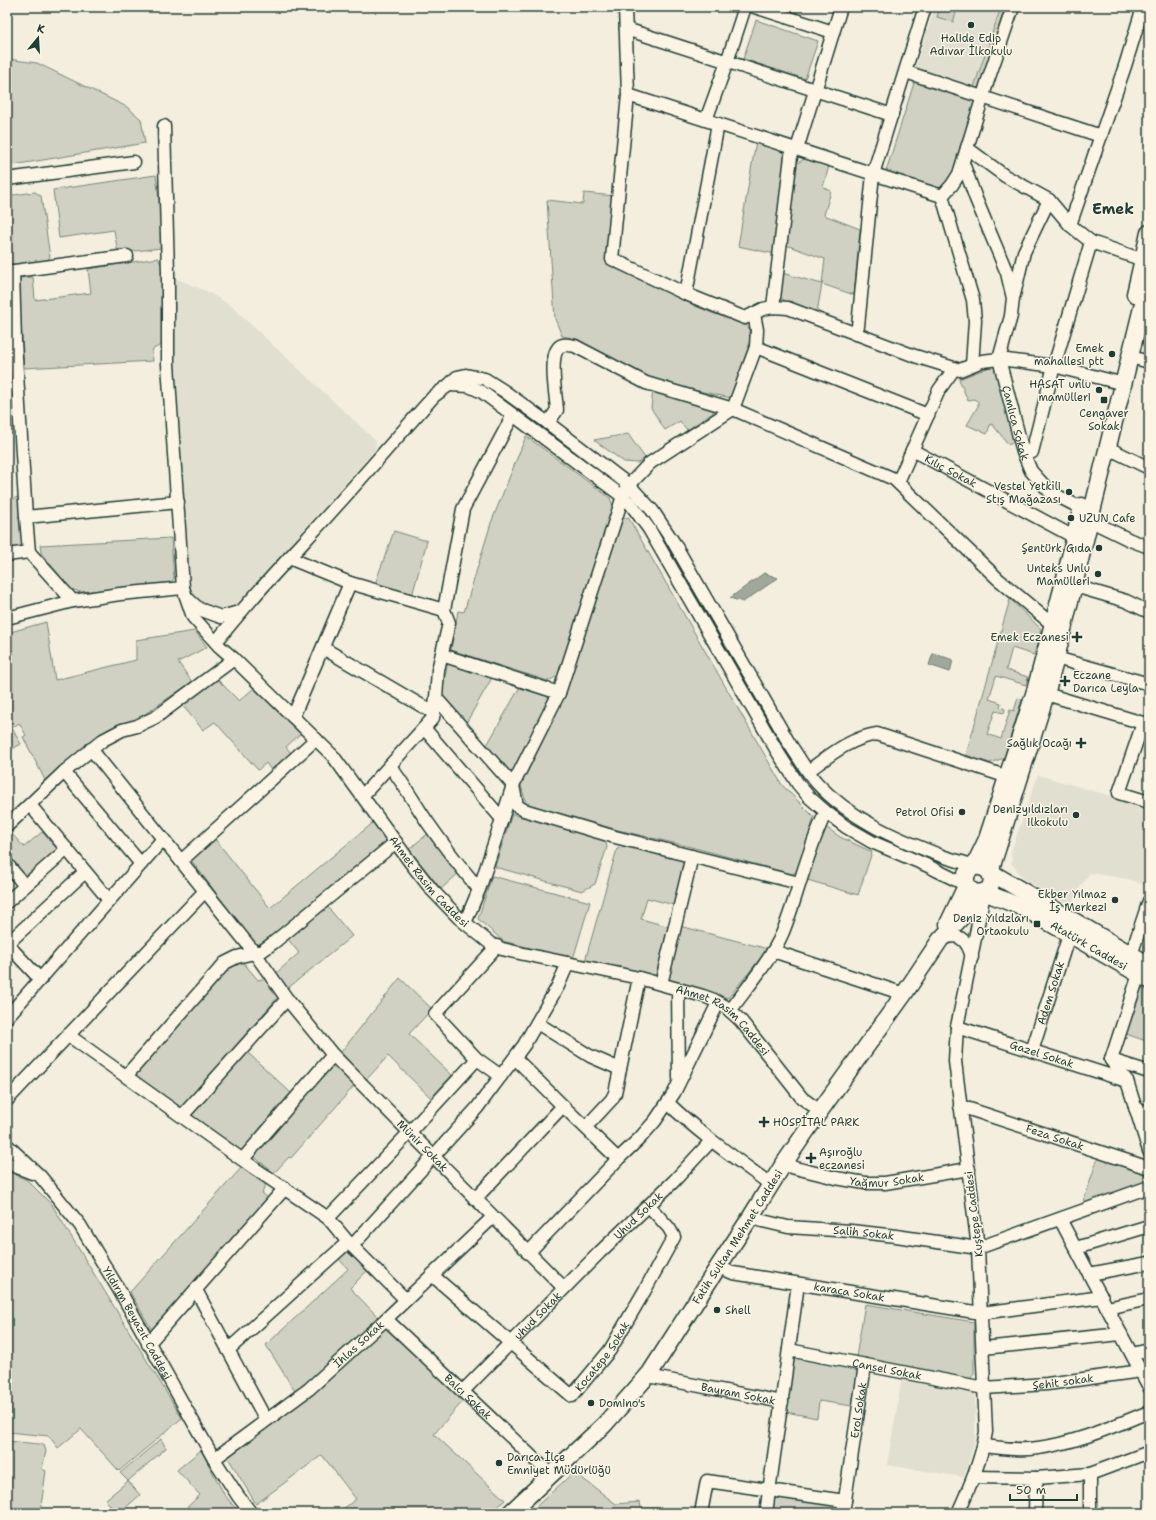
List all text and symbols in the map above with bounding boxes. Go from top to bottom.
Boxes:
north arrow [18,18,58,58]
marker: Halide Edip Adıvar İlkokulu [966,20,976,30]
text: K [35,21,47,37]
place label: Halide Edip Adıvar İlkokulu [930,31,1012,59]
district label: Emek [1092,199,1134,219]
place label: Emek mahallesi ptt [1034,341,1104,369]
marker: Emek mahallesi ptt [1107,349,1117,359]
place label: HASAT unlu mamülleri [1029,377,1091,405]
street label: Çamlıca Sokak [999,384,1033,463]
marker: HASAT unlu mamülleri [1094,385,1104,395]
marker: Cengaver Sokak [1099,395,1109,405]
place label: Cengaver Sokak [1079,406,1129,434]
street label: Kılıç Sokak [922,451,979,491]
place label: Vestel Yetkili Stış Mağazası [986,479,1061,507]
marker: Vestel Yetkili Stış Mağazası [1064,487,1074,497]
place label: UZUN Cafe [1079,511,1136,526]
marker: UZUN Cafe [1066,513,1076,523]
place label: Şentürk Gıda [1021,541,1091,556]
marker: Şentürk Gıda [1094,543,1104,553]
place label: Unteks Unlu Mamülleri [1027,561,1090,589]
marker: Unteks Unlu Mamülleri [1093,569,1103,579]
place label: Emek Eczanesi [991,630,1069,645]
marker: Emek Eczanesi [1072,632,1082,642]
place label: Eczane Darıca Leyla [1073,668,1139,696]
marker: Eczane Darıca Leyla [1060,676,1070,686]
place label: Sağlık Ocağı [1007,736,1072,751]
marker: Sağlık Ocağı [1075,737,1087,749]
place label: Denizyıldızları ilkokulu [993,802,1068,830]
place label: Petrol Ofisi [895,805,954,820]
marker: Petrol Ofisi [957,807,967,817]
marker: Denizyıldızları ilkokulu [1071,810,1081,820]
street label: Ahmet Rasim Caddesi [386,833,472,931]
place label: Ekber Yılmaz İş Merkezi [1038,887,1107,915]
marker: Ekber Yılmaz İş Merkezi [1110,895,1120,905]
place label: Deniz Yıldzları Ortaokulu [953,911,1029,939]
street label: Atatürk Caddesi [1048,917,1130,973]
marker: Deniz Yıldzları Ortaokulu [1032,919,1042,929]
street label: Adem Sokak [1033,959,1068,1027]
street label: Ahmet Rasim Caddesi [674,981,773,1059]
street label: Gazel Sokak [1008,1037,1076,1071]
place label: HOSPİTAL PARK [773,1115,859,1130]
street label: Münir Sokak [394,1116,452,1175]
marker: HOSPİTAL PARK [758,1116,770,1128]
street label: Feza Sokak [1024,1121,1086,1154]
place label: Aşıroğlu eczanesi [819,1145,865,1173]
marker: Aşıroğlu eczanesi [806,1153,816,1163]
street label: Fatih Sultan Mehmet Caddesi [689,1167,786,1307]
street label: Yağmur Sokak [848,1169,925,1191]
street label: Kuştepe Caddesi [961,1170,987,1258]
street label: Uhud Sokak [610,1188,666,1243]
street label: Salih Sokak [833,1222,895,1243]
street label: Yıldırım Beyazıt Caddesi [99,1264,175,1382]
street label: karaca Sokak [813,1279,886,1305]
street label: uhud Sokak [510,1288,564,1343]
place label: Shell [725,1303,751,1318]
marker: Shell [712,1305,722,1315]
street label: İhlas Sokak [330,1317,387,1371]
street label: Kocatepe Sokak [571,1318,633,1395]
street label: Cansel Sokak [851,1355,923,1383]
street label: Balcı Sokak [441,1370,495,1423]
street label: Şehit sokak [1032,1370,1095,1392]
street label: Bayram Sokak [700,1379,777,1408]
street label: Erol Sokak [847,1381,870,1439]
place label: Domino's [599,1396,646,1411]
marker: Domino's [586,1398,596,1408]
place label: Darıca İlçe Emniyet Müdürlüğü [507,1450,611,1478]
marker: Darıca İlçe Emniyet Müdürlüğü [494,1458,504,1468]
scale bar [1010,1476,1077,1502]
text: 50 m [1016,1482,1046,1498]

